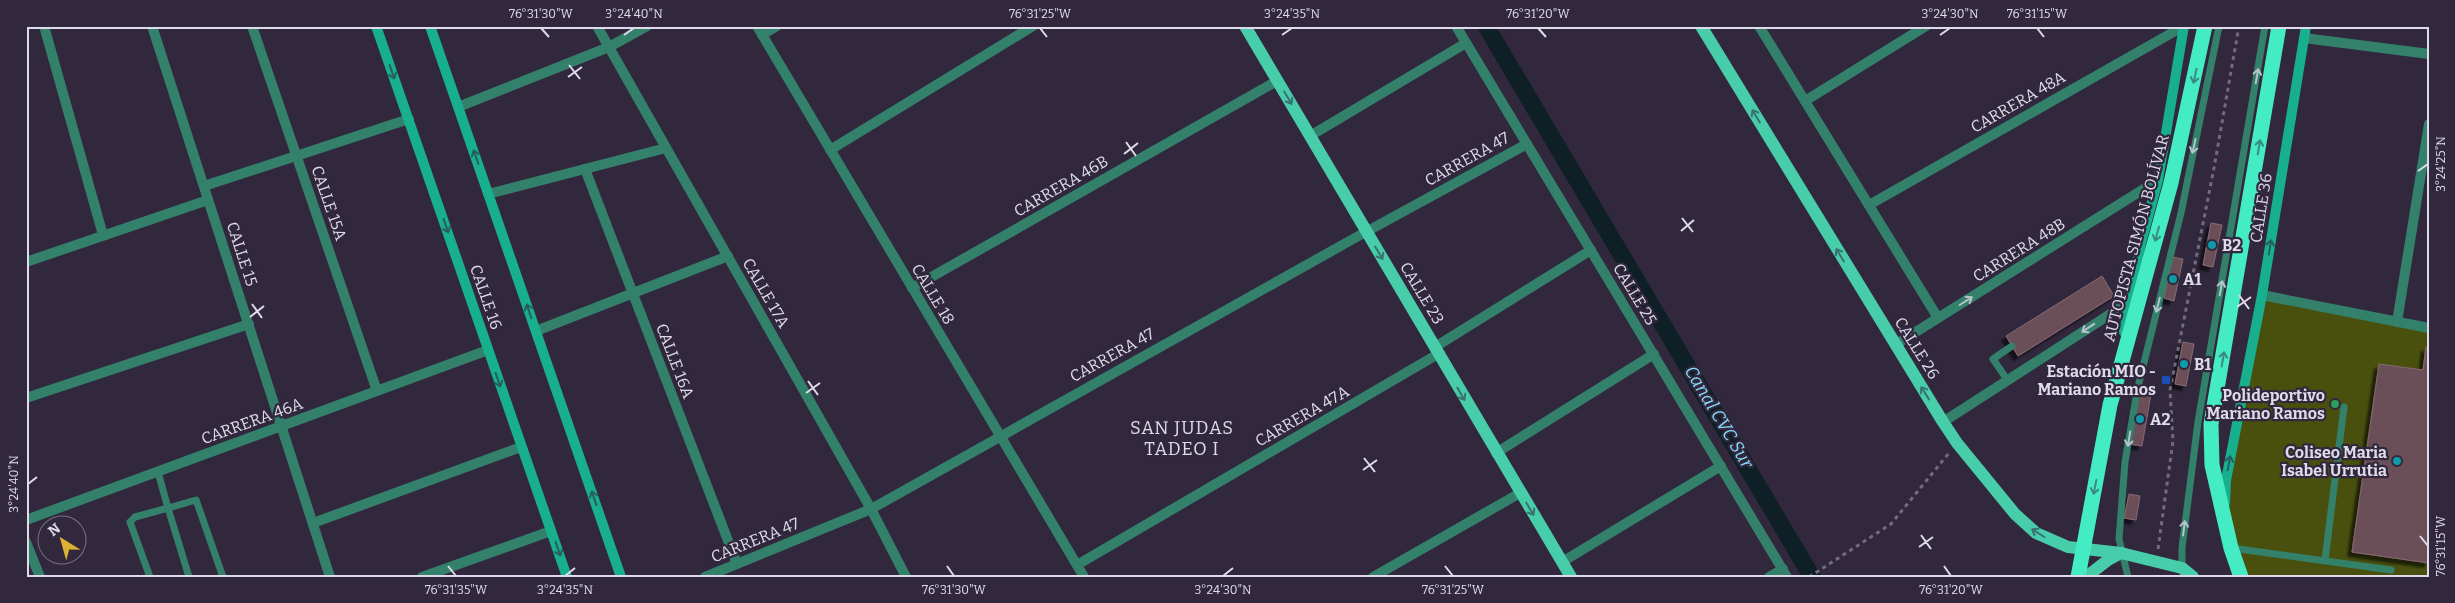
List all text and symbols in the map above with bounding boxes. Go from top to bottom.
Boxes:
text: 76°31'30"W [509,7,574,21]
text: 3°24'40"N [605,7,663,21]
text: 76°31'25"W [1009,7,1072,21]
text: 3°24'35"N [1264,7,1320,21]
text: 76°31'20"W [1506,7,1570,21]
text: 3°24'30"N [1921,7,1979,21]
text: 76°31'15"W [2007,7,2068,21]
one-way arrow [388,64,398,80]
street label: CARRERA 48A [1967,67,2069,137]
one-way arrow [2190,68,2199,84]
one-way arrow [2252,68,2262,84]
one-way arrow [1283,91,1293,105]
one-way arrow [1750,110,1760,124]
street label: CARRERA 47 [1421,128,1513,190]
street label: AUTOPISTA SIMÓN BOLÍVAR [2098,132,2173,344]
text: 3°24'25"N [2434,136,2448,192]
one-way arrow [2189,138,2198,154]
one-way arrow [2254,139,2264,155]
one-way arrow [471,150,480,166]
street label: CARRERA 46B [1011,151,1111,221]
street label: CALLE 15A [307,163,351,244]
street label: CALLE 36 [2246,172,2276,244]
street label: CARRERA 48B [1969,214,2069,286]
one-way arrow [442,218,451,233]
street label: CALLE 15 [223,219,261,289]
one-way arrow [2152,226,2162,242]
place label: B2 [2222,236,2241,255]
marker: B2 [2206,239,2218,251]
one-way arrow [2266,239,2276,255]
one-way arrow [1375,246,1385,260]
one-way arrow [1835,248,1845,262]
street label: CALLE 17A [738,255,794,332]
street label: CALLE 23 [1396,258,1448,328]
street label: CALLE 18 [907,260,959,328]
street label: CALLE 25 [1609,260,1661,328]
street label: CALLE 16 [466,262,506,332]
place label: A1 [2183,270,2201,289]
marker: A1 [2167,273,2179,285]
one-way arrow [2216,280,2226,296]
one-way arrow [1959,295,1973,305]
one-way arrow [2153,296,2162,312]
one-way arrow [524,304,533,319]
street label: CALLE 26 [1891,313,1943,383]
street label: CALLE 16A [652,321,698,402]
street label: CARRERA 47 [1066,324,1158,386]
one-way arrow [2082,324,2096,334]
one-way arrow [2218,351,2228,367]
place label: B1 [2194,355,2211,374]
marker: B1 [2178,358,2190,370]
water label: Canal CVC Sur [1680,362,1759,473]
place label: Estación MIO - Mariano Ramos [2038,362,2156,399]
one-way arrow [494,371,503,387]
marker: Estación MIO - Mariano Ramos [2160,374,2172,386]
street label: CARRERA 47A [1252,381,1353,450]
one-way arrow [1457,386,1467,400]
place label: Polideportivo Mariano Ramos [2207,386,2325,423]
one-way arrow [1920,387,1930,401]
street label: CARRERA 46A [199,394,306,448]
marker: Polideportivo Mariano Ramos [2329,398,2341,410]
place label: A2 [2150,410,2170,429]
marker: A2 [2134,413,2146,425]
district label: SAN JUDAS TADEO I [1130,417,1234,460]
one-way arrow [2123,431,2133,447]
place label: Coliseo Maria Isabel Urrutia [2281,443,2387,480]
text: 3°24'40"N [7,455,21,513]
marker: Coliseo Maria Isabel Urrutia [2391,455,2403,467]
one-way arrow [2225,456,2235,472]
one-way arrow [2089,479,2099,495]
one-way arrow [589,490,598,506]
one-way arrow [1525,502,1535,516]
street label: CARRERA 47 [708,514,802,566]
text: 76°31'15"W [2434,515,2448,576]
north arrow [38,516,88,566]
text: N [45,520,64,540]
one-way arrow [2179,521,2189,537]
one-way arrow [2031,527,2045,537]
one-way arrow [554,541,563,557]
text: 76°31'35"W [425,583,488,597]
text: 3°24'35"N [537,583,593,597]
text: 76°31'30"W [922,583,987,597]
text: 3°24'30"N [1194,583,1252,597]
text: 76°31'25"W [1422,583,1485,597]
text: 76°31'20"W [1919,583,1983,597]

